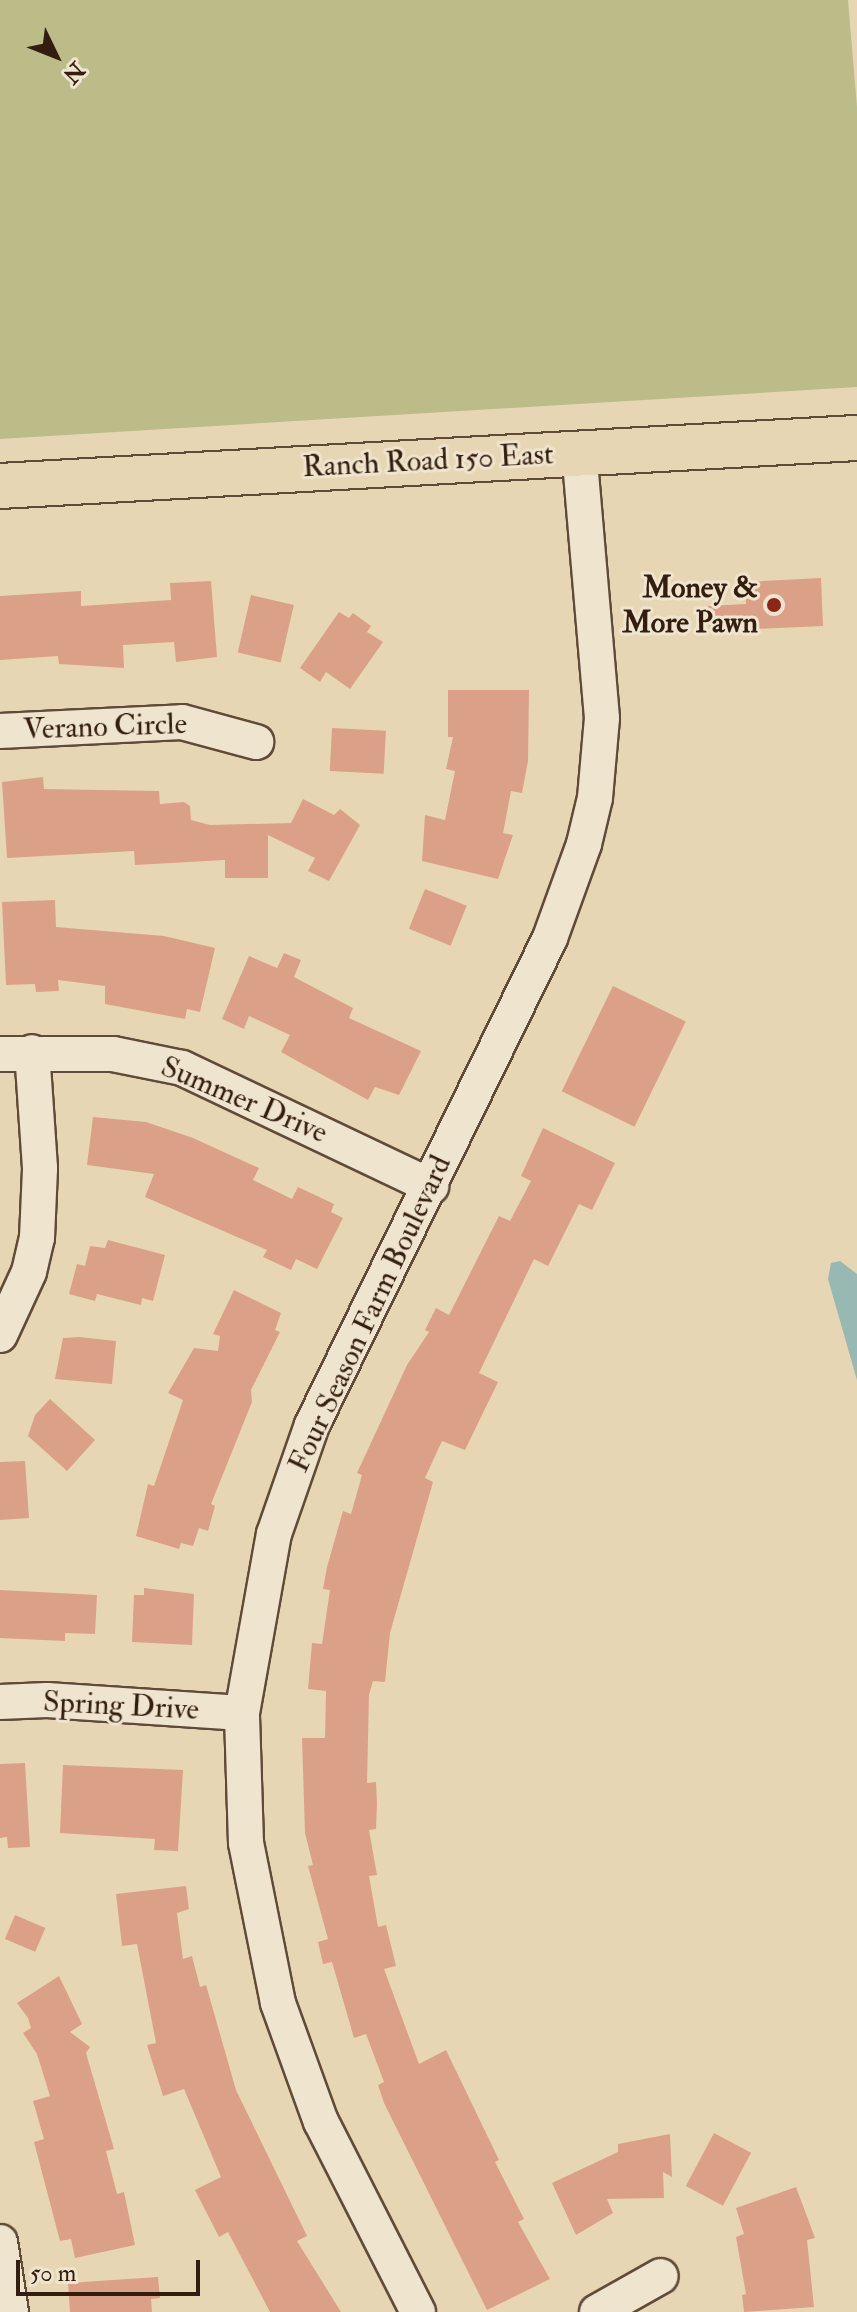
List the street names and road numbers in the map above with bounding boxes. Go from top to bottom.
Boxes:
street label: Ranch Road 150 East [301,436,555,486]
street label: Verano Circle [22,706,188,748]
street label: Summer Drive [155,1049,333,1151]
street label: Four Season Farm Boulevard [281,1150,459,1478]
street label: Spring Drive [42,1684,200,1728]

